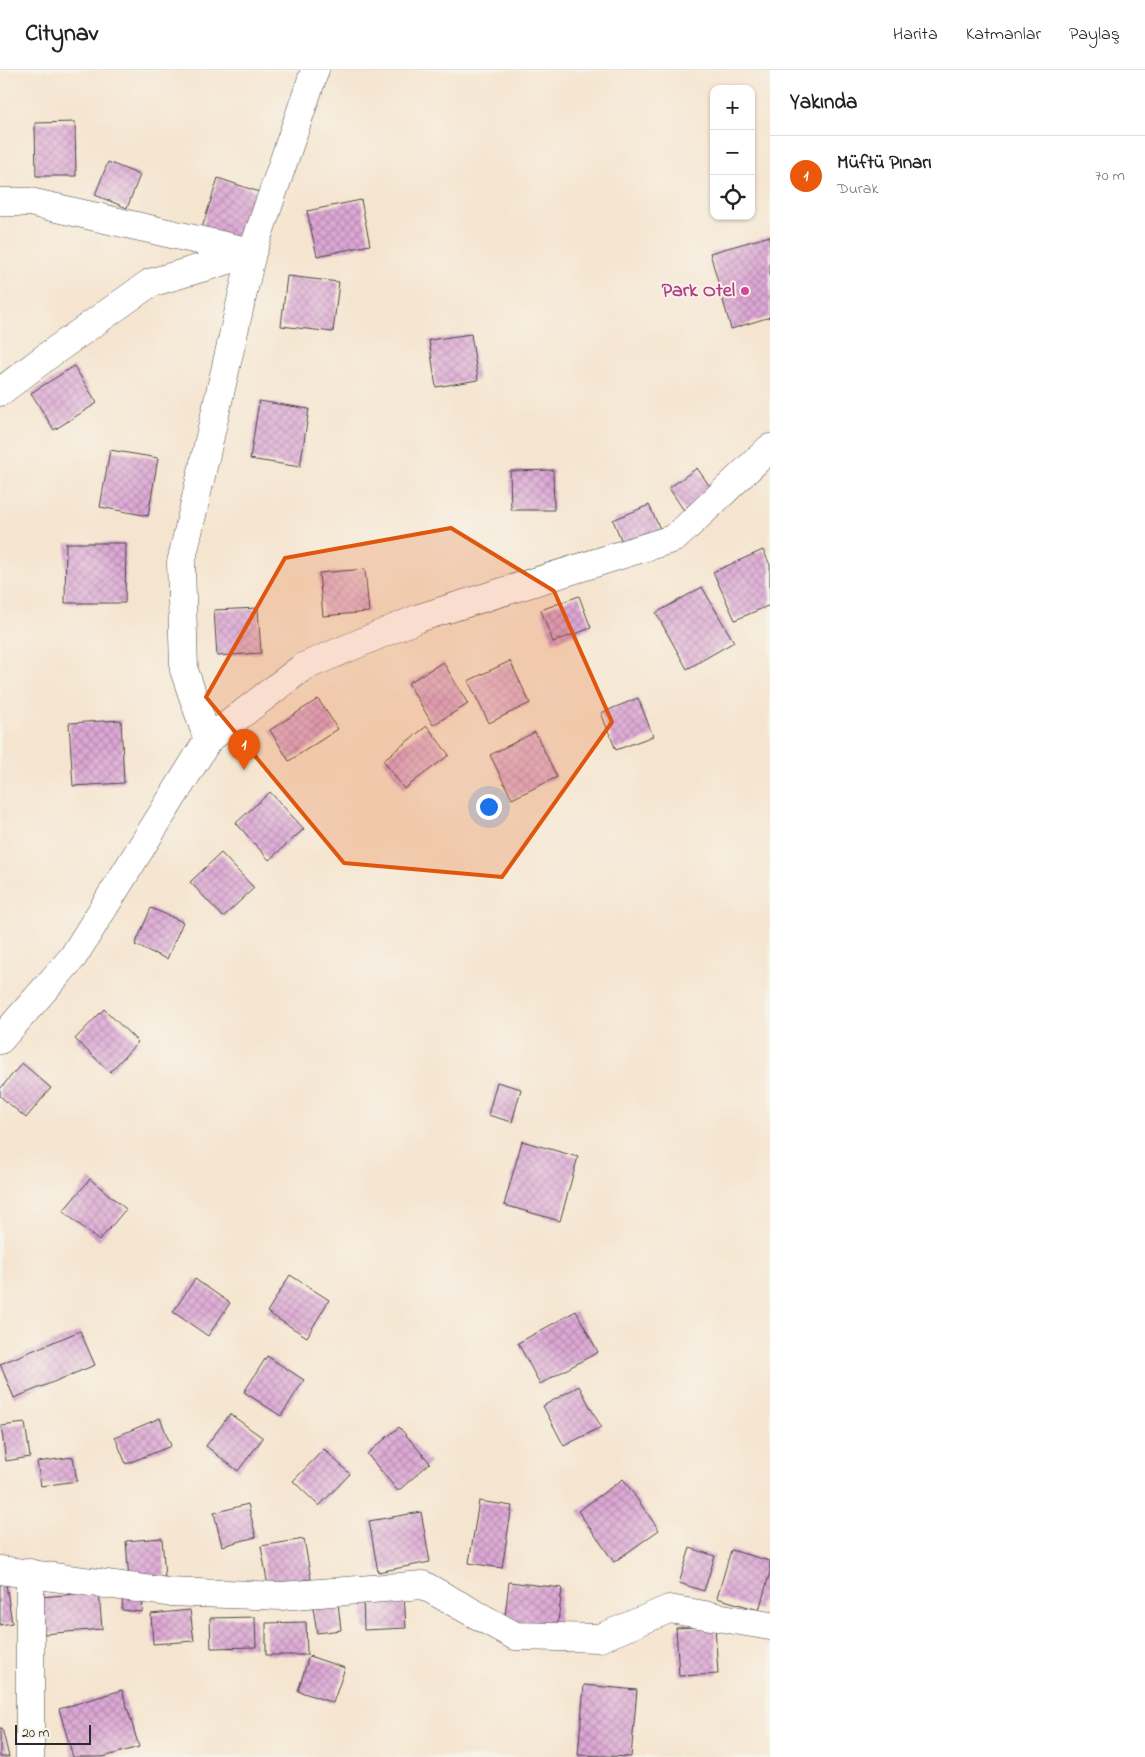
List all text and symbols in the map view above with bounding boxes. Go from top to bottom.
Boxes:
text: Citynav [25,17,98,52]
text: Harita [893,22,938,48]
text: Katmanlar [966,22,1041,48]
text: Paylaş [1069,22,1120,48]
map controls [710,85,755,220]
button: + [710,85,755,130]
text: Yakında [790,88,857,118]
button: − [710,130,755,175]
text: Müftü Pınarı [837,150,932,177]
text: 1 [803,164,809,188]
text: 70 m [1095,164,1125,188]
button: locate [710,175,755,220]
text: Durak [837,177,878,201]
place label: Park Otel [662,277,735,306]
marker: Park Otel [739,285,751,297]
pin: 1 [228,729,260,770]
your location [476,794,502,820]
scale bar [15,1722,91,1745]
text: 20 m [22,1723,49,1744]

